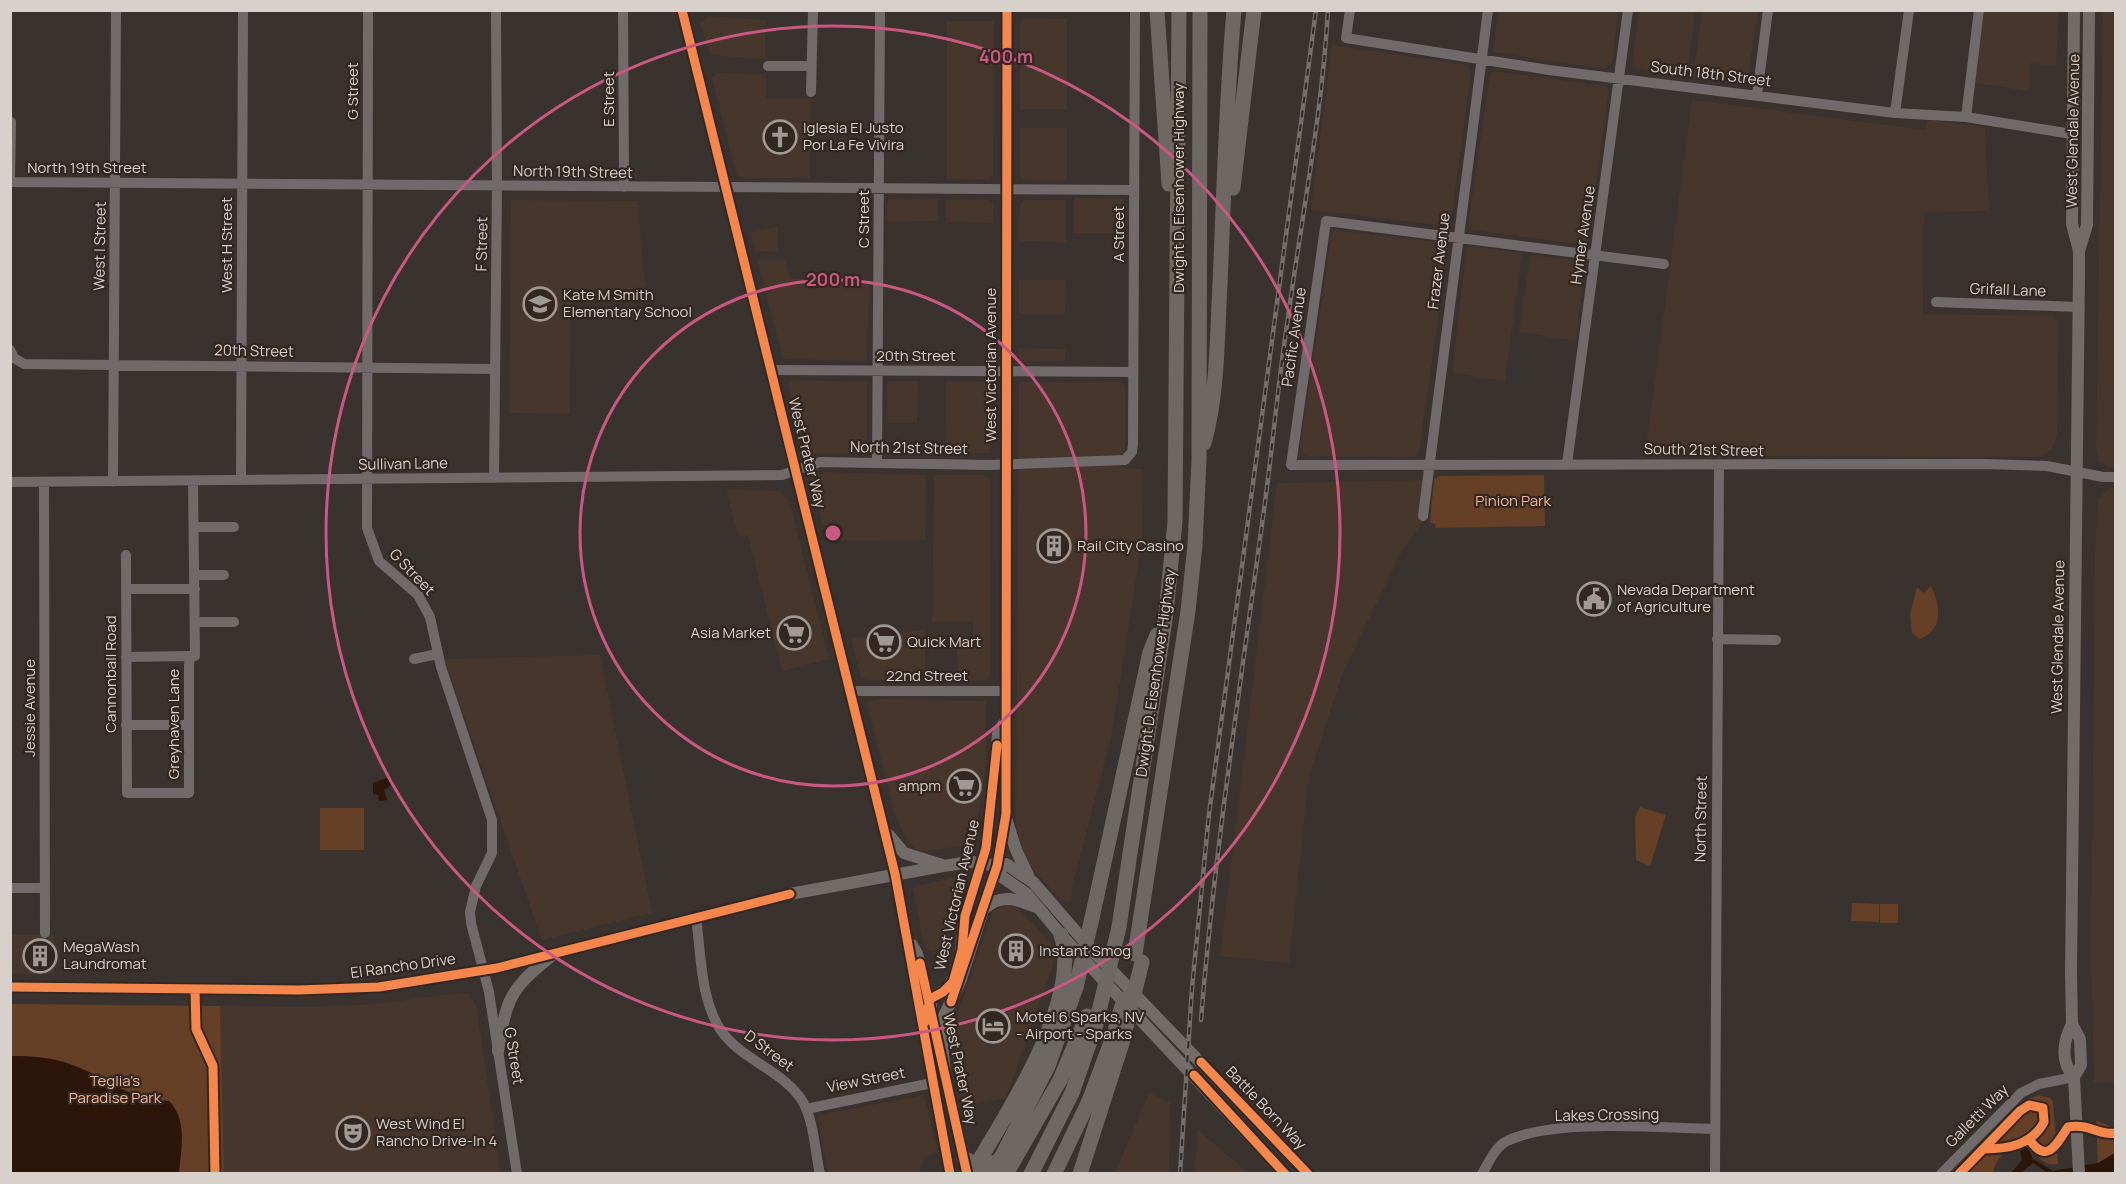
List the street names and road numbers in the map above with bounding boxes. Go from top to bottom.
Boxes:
street label: West Glendale Avenue [2061,54,2084,208]
street label: South 18th Street [1649,56,1773,91]
street label: G Street [342,62,363,120]
street label: E Street [598,71,619,127]
street label: Dwight D. Eisenhower Highway [1168,83,1189,293]
street label: North 19th Street [27,157,147,178]
street label: North 19th Street [513,160,633,183]
street label: Hymer Avenue [1565,184,1600,286]
street label: C Street [853,190,874,248]
street label: West H Street [216,197,237,293]
street label: West I Street [88,201,111,291]
street label: A Street [1108,206,1129,262]
street label: Frazer Avenue [1422,211,1455,310]
street label: F Street [471,217,492,271]
street label: Grifall Lane [1969,278,2047,301]
street label: Pacific Avenue [1276,286,1311,388]
street label: West Victorian Avenue [980,288,1001,442]
street label: 20th Street [214,339,294,362]
street label: 20th Street [876,345,956,366]
street label: West Prater Way [784,395,831,510]
street label: North 21st Street [850,436,968,459]
street label: South 21st Street [1644,438,1764,461]
street label: Sullivan Lane [358,452,448,475]
street label: G Street [385,544,440,600]
street label: West Glendale Avenue [2046,560,2069,714]
street label: Dwight D. Eisenhower Highway [1131,568,1181,778]
street label: Cannonball Road [100,615,121,733]
street label: Jessie Avenue [19,659,40,757]
street label: 22nd Street [886,665,968,686]
street label: Greyhaven Lane [163,668,184,779]
street label: North Street [1689,776,1712,862]
street label: West Victorian Avenue [929,817,984,972]
street label: El Rancho Drive [349,948,457,983]
street label: West Prater Way [938,1011,983,1127]
street label: D Street [740,1025,798,1076]
street label: G Street [500,1026,529,1086]
street label: Battle Born Way [1221,1061,1312,1154]
street label: View Street [825,1062,907,1097]
street label: Galletti Way [1940,1079,2013,1152]
street label: Lakes Crossing [1554,1103,1660,1126]

